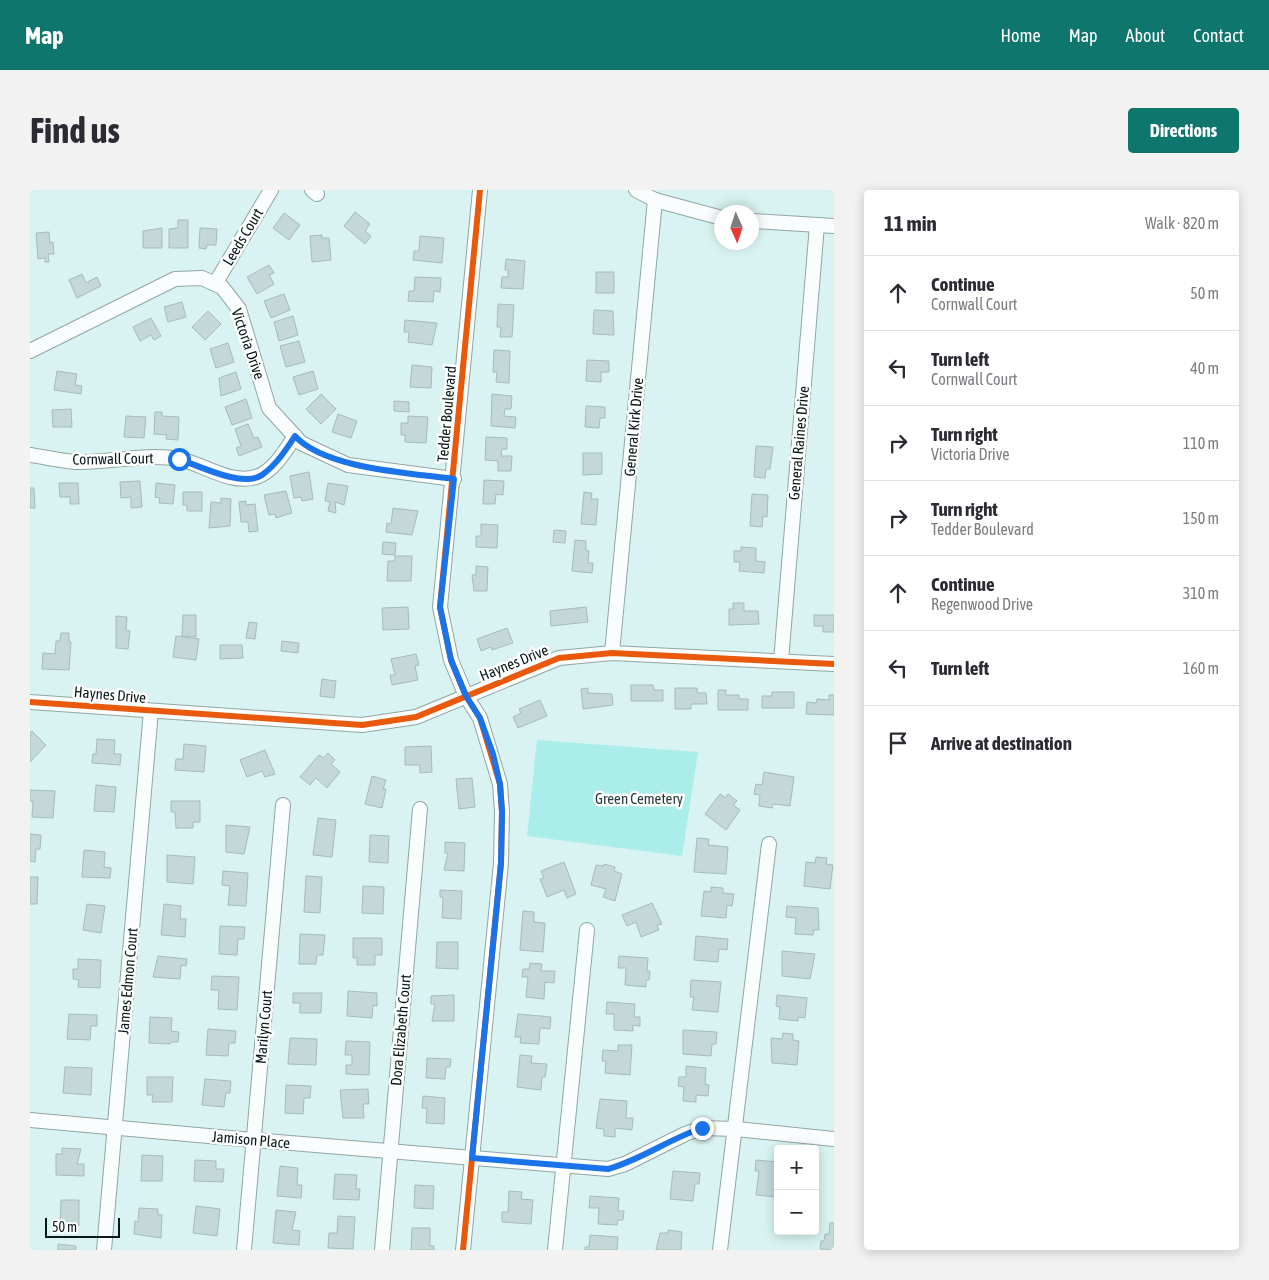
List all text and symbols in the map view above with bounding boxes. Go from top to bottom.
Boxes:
text: Map [25,22,64,49]
text: Home [1001,25,1041,46]
text: Map [1069,25,1098,46]
text: About [1126,25,1165,46]
text: Contact [1193,25,1244,46]
button: Directions [1128,108,1239,153]
text: Find us [30,110,120,150]
street label: Leeds Court [219,205,266,268]
north arrow [714,205,759,250]
text: 11 min [884,211,937,235]
text: Walk · 820 m [1145,214,1219,232]
text: Continue [931,273,995,295]
icon: ahead [884,279,912,307]
text: 50 m [1190,284,1219,302]
text: Cornwall Court [931,295,1017,313]
street label: Victoria Drive [228,306,269,382]
text: Turn left [931,348,989,370]
icon: left [884,354,912,382]
text: 40 m [1190,359,1219,377]
street label: Tedder Boulevard [434,365,459,463]
text: Cornwall Court [931,370,1017,388]
street label: General Kirk Drive [621,377,646,477]
street label: General Raines Drive [785,385,812,501]
text: Turn right [931,423,998,445]
icon: right [884,429,912,457]
text: 110 m [1183,434,1219,452]
text: Victoria Drive [931,445,1010,463]
route start [168,448,191,471]
street label: Cornwall Court [72,449,154,468]
text: Turn right [931,498,998,520]
icon: right [884,504,912,532]
text: 150 m [1183,509,1219,527]
text: Tedder Boulevard [931,520,1034,538]
text: Continue [931,573,995,595]
icon: ahead [884,579,912,607]
text: 310 m [1183,584,1219,602]
text: Regenwood Drive [931,595,1033,613]
street label: Haynes Drive [477,641,551,684]
icon: left [884,654,912,682]
text: Turn left [931,657,989,679]
text: 160 m [1183,659,1219,677]
street label: Haynes Drive [73,683,147,706]
icon: arrive [884,729,912,757]
text: Arrive at destination [931,732,1072,754]
park label: Green Cemetery [595,790,683,807]
street label: James Edmon Court [114,927,141,1035]
street label: Dora Elizabeth Court [387,973,414,1086]
street label: Marilyn Court [252,989,275,1065]
route end [691,1117,714,1140]
street label: Jamison Place [211,1128,291,1151]
map controls [774,1145,819,1235]
button: + [774,1145,819,1190]
button: − [774,1190,819,1235]
scale bar [45,1215,120,1238]
text: 50 m [52,1219,77,1235]

